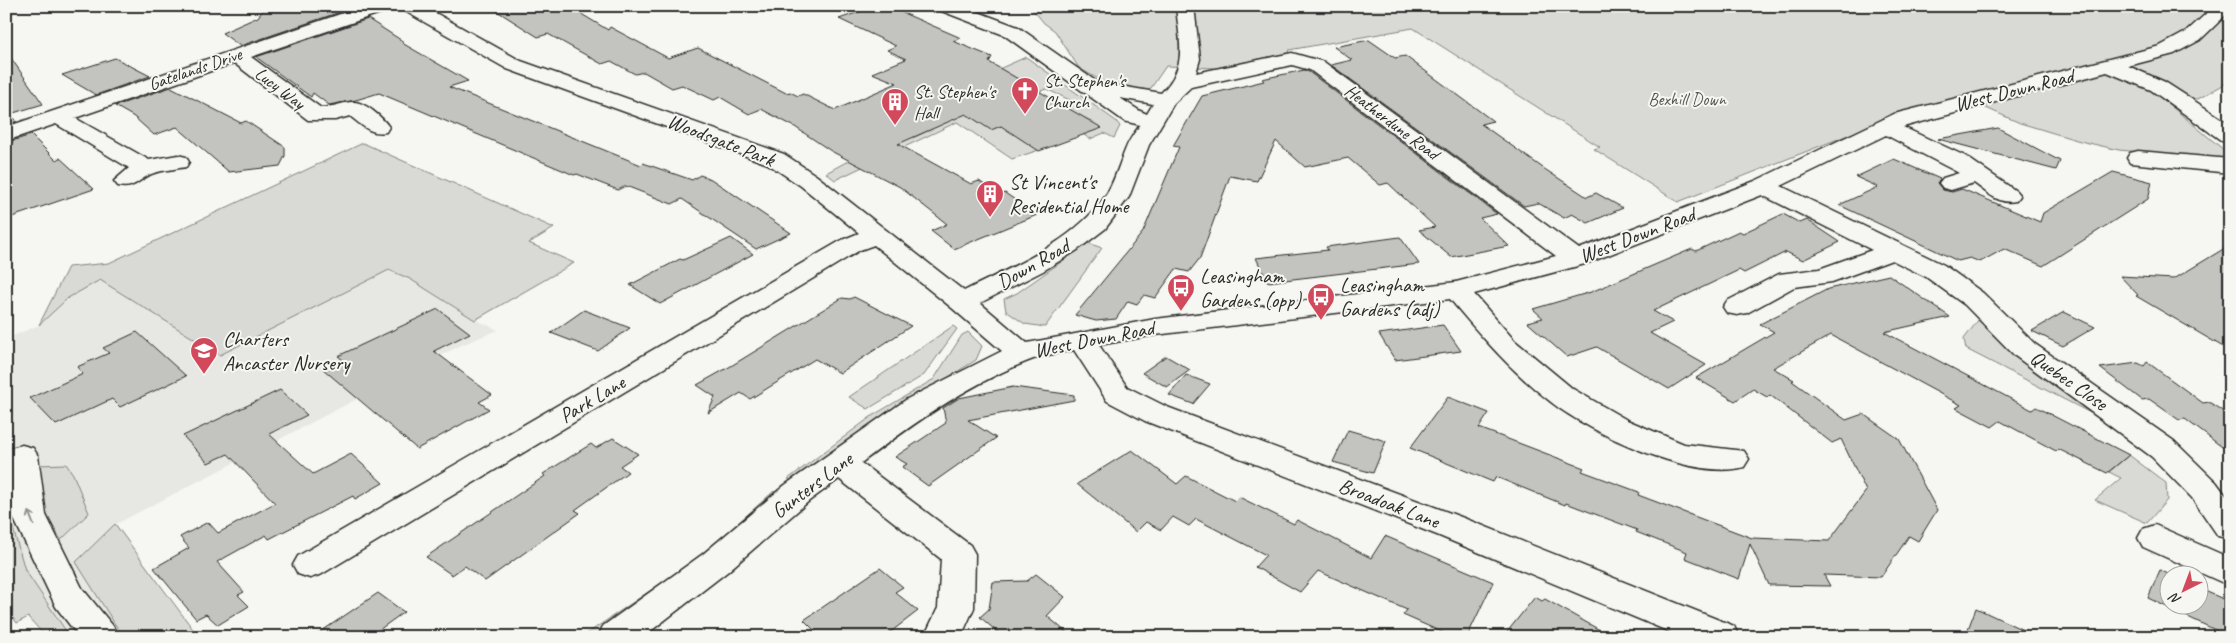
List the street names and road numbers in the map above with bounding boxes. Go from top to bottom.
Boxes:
street label: Gatelands Drive [146,42,245,95]
street label: Lucy Way [251,62,311,115]
street label: West Down Road [1952,62,2080,117]
street label: Heatherdune Road [1341,79,1446,166]
street label: Woodsgate Park [664,108,779,173]
street label: West Down Road [1576,200,1702,269]
street label: Down Road [992,231,1076,295]
street label: West Down Road [1032,314,1160,363]
street label: Quebec Close [2025,344,2114,417]
street label: Park Lane [554,369,631,429]
street label: Gunters Lane [766,445,859,524]
street label: Broadoak Lane [1335,472,1444,534]

